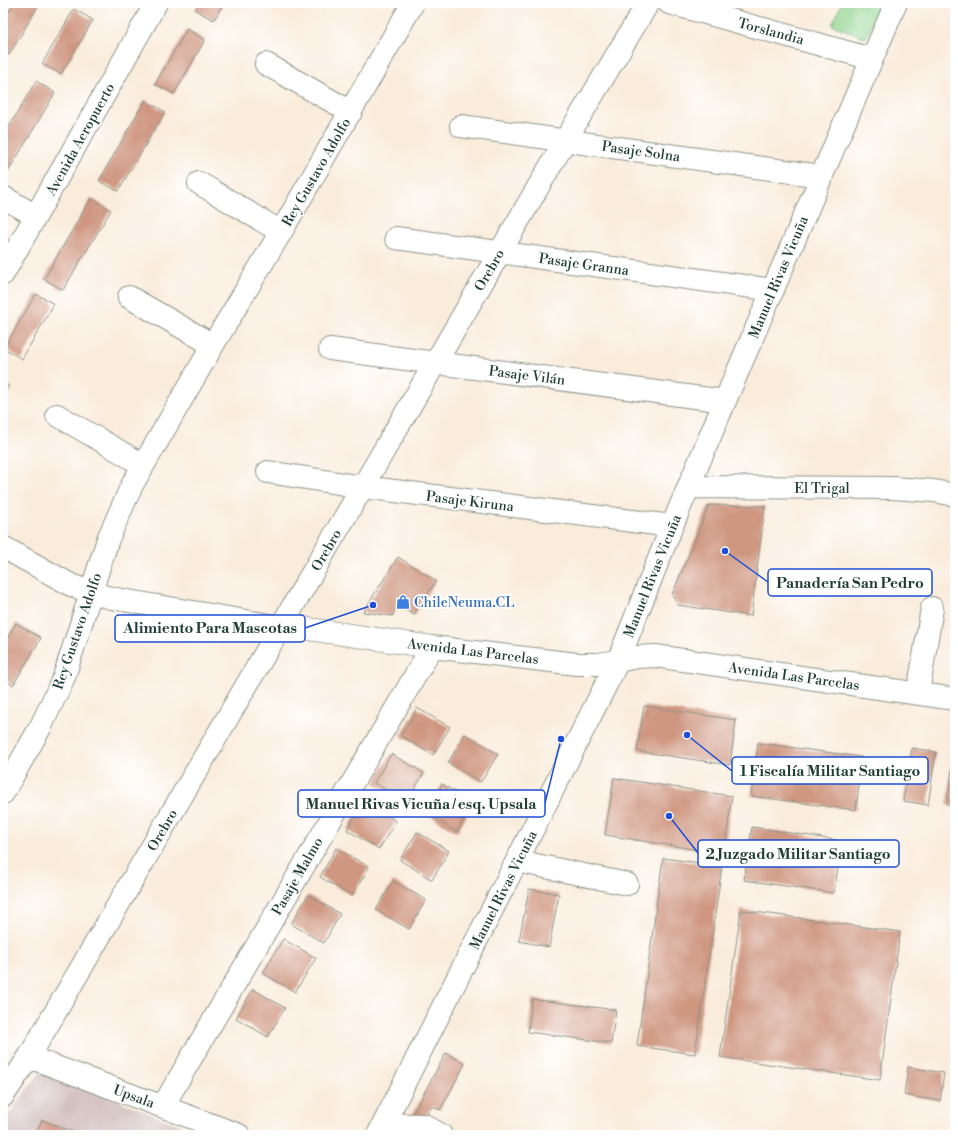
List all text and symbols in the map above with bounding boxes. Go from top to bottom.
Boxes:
street label: Torslandia [736,14,807,50]
street label: Avenida Aeropuerto [42,80,119,200]
street label: Rey Gustavo Adolfo [278,115,355,230]
street label: Pasaje Solna [600,138,682,167]
street label: Manuel Rivas Vicuña [745,213,813,341]
street label: Orebro [471,246,509,295]
street label: Pasaje Granna [538,250,631,280]
street label: Pasaje Vilán [488,362,567,390]
street label: El Trigal [794,480,850,498]
street label: Pasaje Kiruna [425,488,516,516]
street label: Manuel Rivas Vicuña [620,511,686,641]
street label: Orebro [308,526,346,575]
callout: Panadería San Pedro [768,569,932,596]
street label: Rey Gustavo Adolfo [50,570,106,692]
text: Panadería San Pedro [776,574,924,593]
shop icon: ChileNeuma.CL [395,594,411,610]
place label: ChileNeuma.CL [414,594,515,612]
callout: Alimiento Para Mascotas [115,615,305,642]
text: Alimiento Para Mascotas [122,619,297,638]
street label: Avenida Las Parcelas [405,635,540,669]
street label: Avenida Las Parcelas [726,659,861,695]
callout: 1 Fiscalía Militar Santiago [732,757,928,784]
text: 1 Fiscalía Militar Santiago [740,762,921,781]
callout: Manuel Rivas Vicuña / esq. Upsala [298,790,545,817]
text: Manuel Rivas Vicuña / esq. Upsala [306,795,537,814]
street label: Orebro [144,806,182,855]
street label: Manuel Rivas Vicuña [466,827,542,953]
street label: Pasaje Malmo [268,834,328,919]
callout: 2 Juzgado Militar Santiago [698,840,899,867]
text: 2 Juzgado Militar Santiago [706,845,891,864]
street label: Upsala [111,1081,158,1113]

